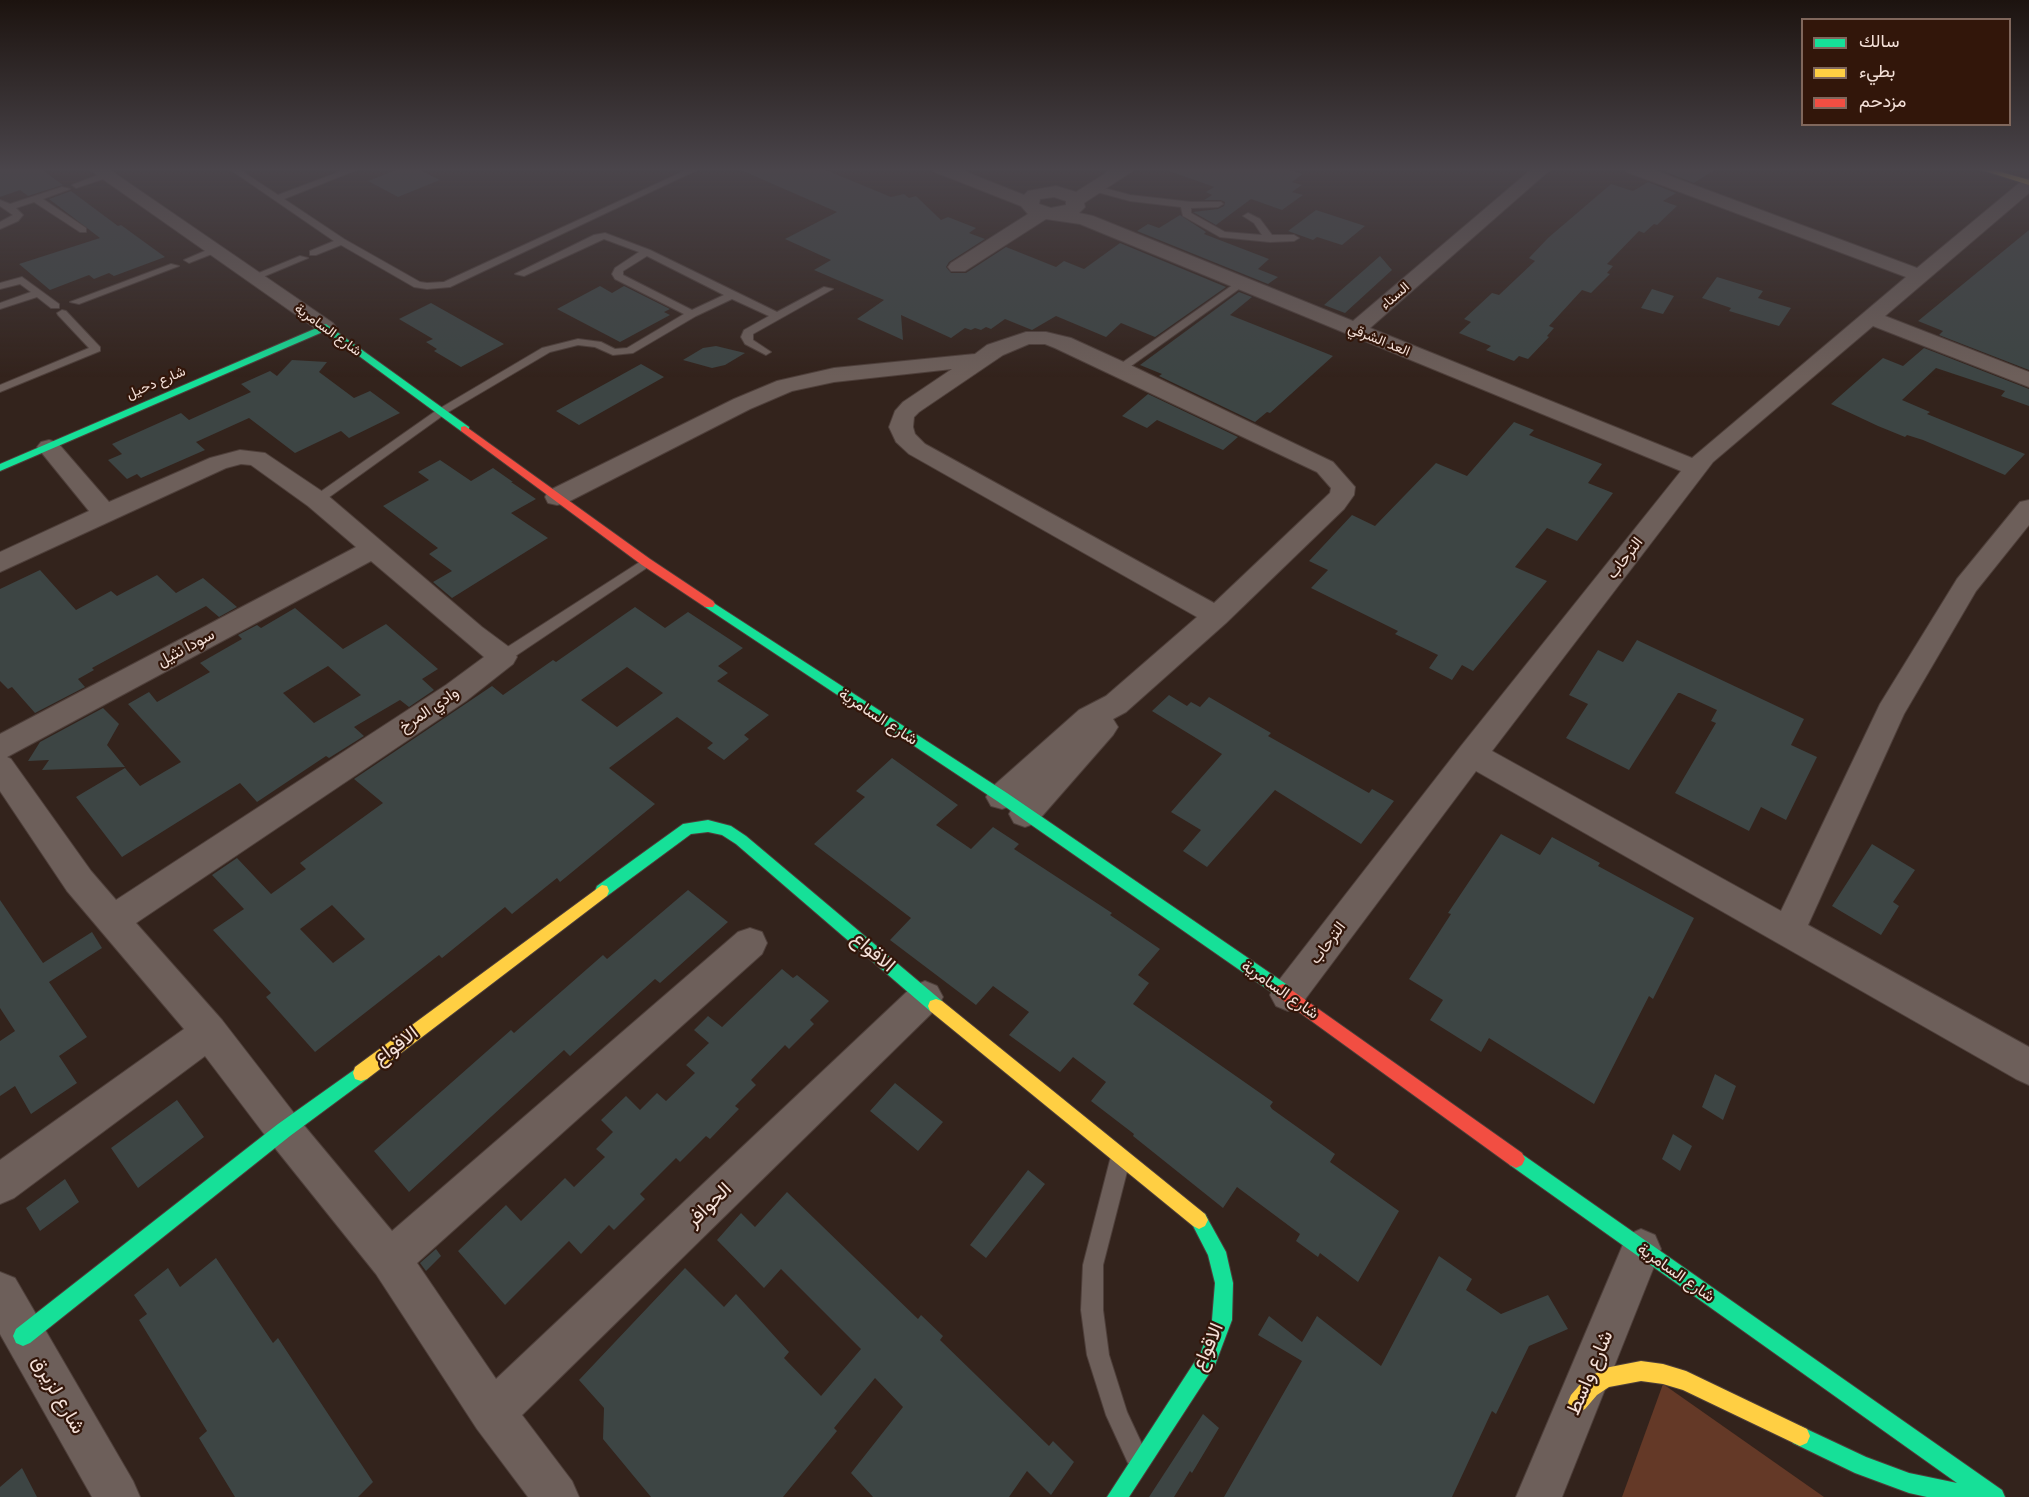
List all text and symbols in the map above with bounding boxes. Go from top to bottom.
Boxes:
legend [1801,18,2011,126]
text: سالك [1859,29,1899,52]
text: بطيء [1859,59,1895,82]
text: مزدحم [1859,89,1906,112]
street label: السناء [1377,279,1413,313]
street label: شارع السامرية [291,300,365,360]
street label: العد الشرقي [1346,320,1412,360]
street label: شارع دحيل [124,363,188,403]
street label: الترحاب [1603,533,1647,583]
street label: سودا نثيل [154,625,218,671]
street label: وادي المرخ [395,683,463,737]
street label: شارع السامرية [835,684,921,750]
street label: الترحاب [1306,918,1350,968]
street label: الاقواع [846,926,900,978]
street label: شارع السامرية [1238,956,1322,1024]
street label: الاقواع [369,1021,423,1071]
street label: الحوافر [681,1177,737,1233]
street label: شارع السامرية [1634,1239,1718,1307]
street label: الاقواع [1187,1319,1229,1375]
street label: شارع واسط [1561,1327,1619,1419]
street label: شارع لزيرق [26,1352,90,1438]

